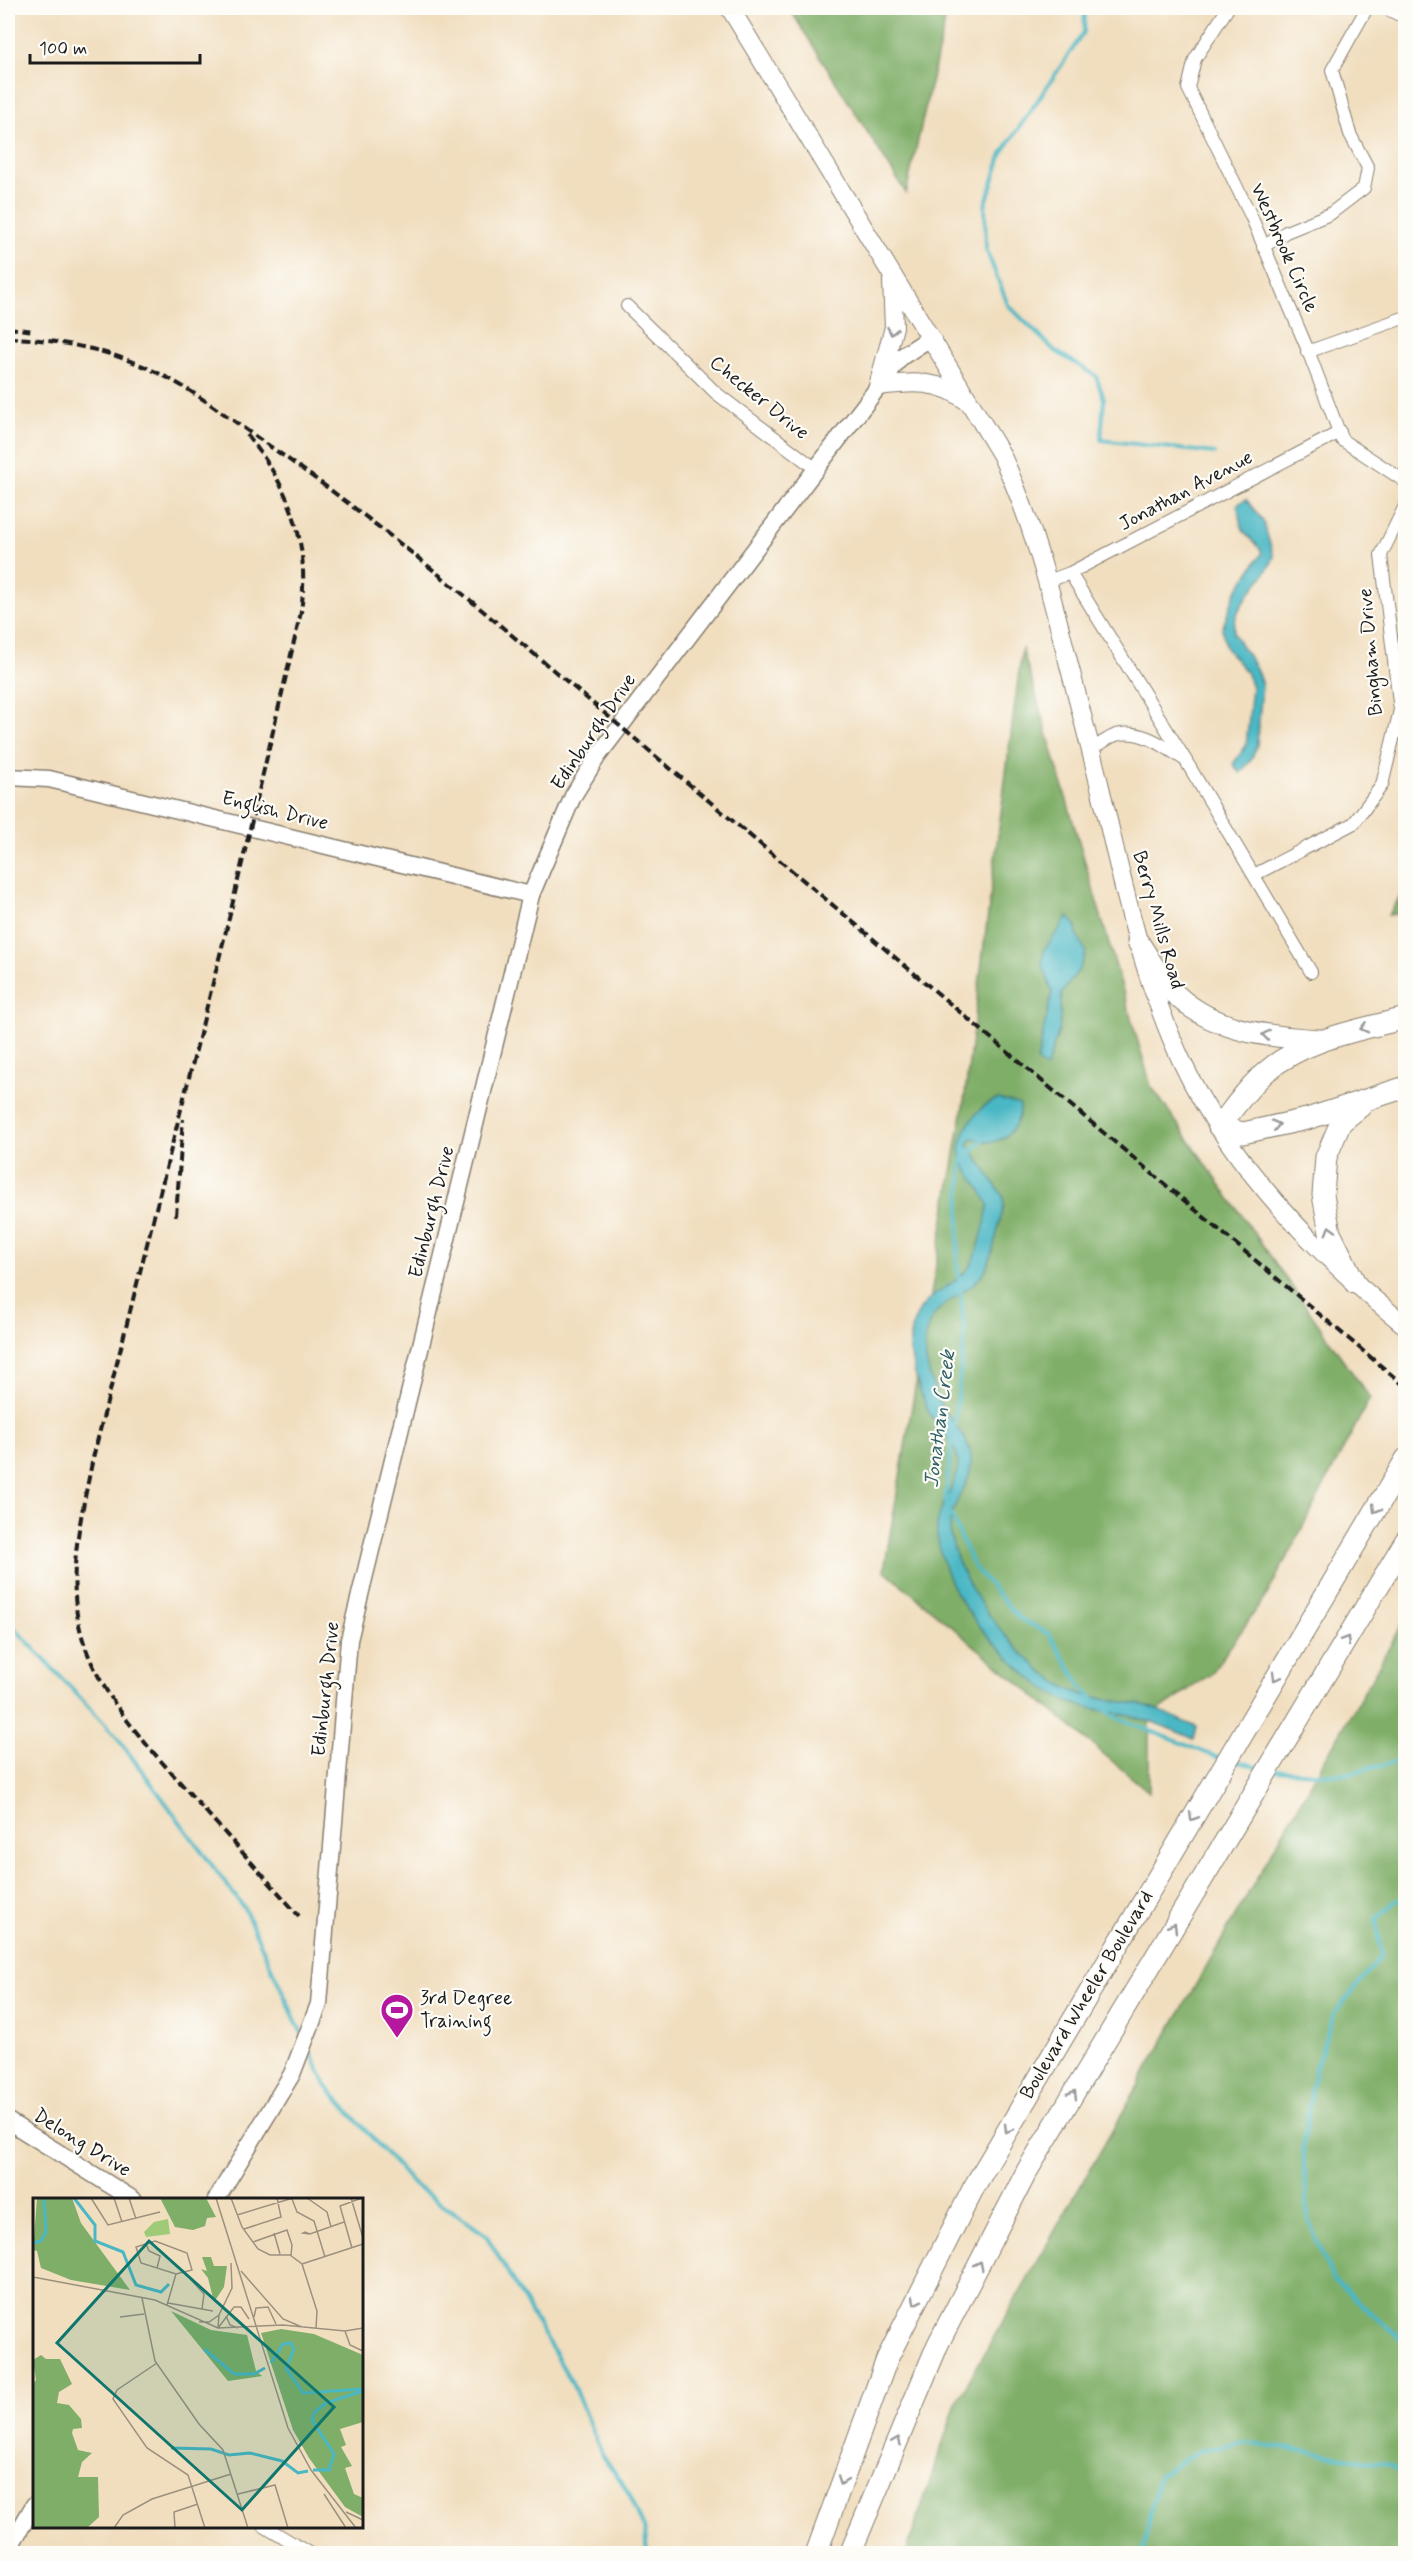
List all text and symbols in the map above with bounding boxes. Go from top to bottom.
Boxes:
scale bar [30,27,200,65]
text: 100 m [39,37,87,61]
street label: Westbrook Circle [1243,179,1325,317]
one-way arrow [886,326,899,336]
street label: Checker Drive [704,349,814,447]
street label: Jonathan Avenue [1114,444,1258,538]
street label: Bingham Drive [1352,587,1391,717]
street label: Edinburgh Drive [545,668,645,797]
street label: English Drive [218,785,331,839]
street label: Berry Mills Road [1125,848,1191,992]
one-way arrow [1360,1021,1370,1034]
one-way arrow [1261,1030,1270,1042]
one-way arrow [1270,1120,1280,1133]
street label: Edinburgh Drive [403,1143,463,1281]
one-way arrow [1325,1225,1337,1236]
water label: Jonathan Creek [918,1347,962,1489]
one-way arrow [1371,1503,1383,1513]
street label: Edinburgh Drive [306,1620,348,1758]
one-way arrow [1338,1636,1350,1646]
one-way arrow [1272,1671,1283,1681]
one-way arrow [1188,1811,1200,1821]
street label: Boulevard Wheeler Boulevard [1014,1886,1160,2104]
one-way arrow [1166,1923,1178,1933]
place label: 3rd Degree Training [420,1985,512,2037]
sports icon: 3rd Degree Training [379,1992,415,2039]
one-way arrow [1066,2090,1078,2100]
street label: Delong Drive [28,2102,136,2184]
one-way arrow [1003,2123,1015,2133]
inset map [33,2198,363,2528]
one-way arrow [972,2260,983,2271]
one-way arrow [912,2295,923,2305]
one-way arrow [890,2437,902,2448]
one-way arrow [837,2475,850,2486]

